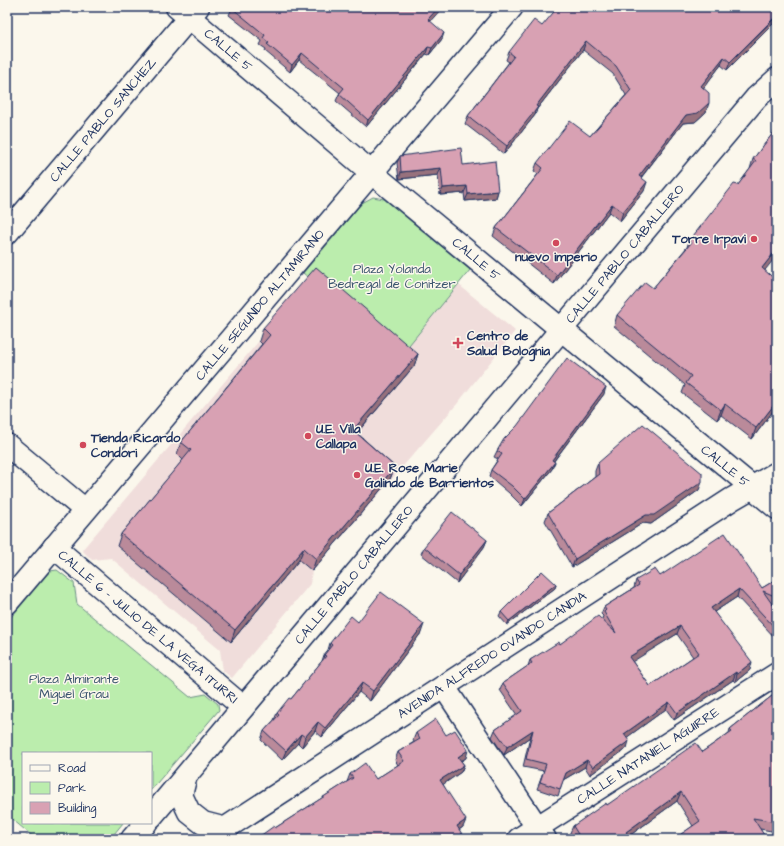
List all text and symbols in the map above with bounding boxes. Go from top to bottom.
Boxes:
street label: CALLE 5 [200,25,256,75]
street label: CALLE PABLO SANCHEZ [46,54,160,186]
street label: CALLE PABLO CABALLERO [562,181,689,327]
street label: CALLE SEGUNDO ALTAMIRANO [191,225,329,384]
place label: Torre Irpavi [671,230,747,249]
street label: CALLE 5 [448,234,504,284]
marker: Torre Irpavi [749,234,759,244]
marker: nuevo imperio [551,238,561,248]
place label: nuevo imperio [515,248,598,267]
park label: Plaza Yolanda Bedregal de Conitzer [328,260,456,294]
place label: Centro de Salud Bolognia [466,327,551,362]
marker: Centro de Salud Bolognia [452,337,464,349]
place label: U.E. Villa Callapa [315,420,361,454]
place label: Tienda Ricardo Condori [90,429,181,462]
marker: U.E. Villa Callapa [303,431,313,441]
marker: Tienda Ricardo Condori [78,440,88,450]
street label: CALLE 5 [697,441,753,491]
place label: U.E. Rose Marie Galindo de Barrientos [364,459,494,492]
marker: U.E. Rose Marie Galindo de Barrientos [352,470,362,480]
street label: CALLE PABLO CABALLERO [291,502,418,648]
street label: CALLE 6 - JULIO DE LA VEGA ITURRI [54,546,242,708]
street label: AVENIDA ALFREDO OVANDO CANDIA [394,587,591,723]
park label: Plaza Almirante Miguel Grau [29,670,119,704]
street label: CALLE NATANIEL AGUIRRE [573,703,723,809]
legend [22,752,152,824]
text: Road [58,760,86,777]
text: Park [58,780,86,797]
text: Building [58,800,96,818]

